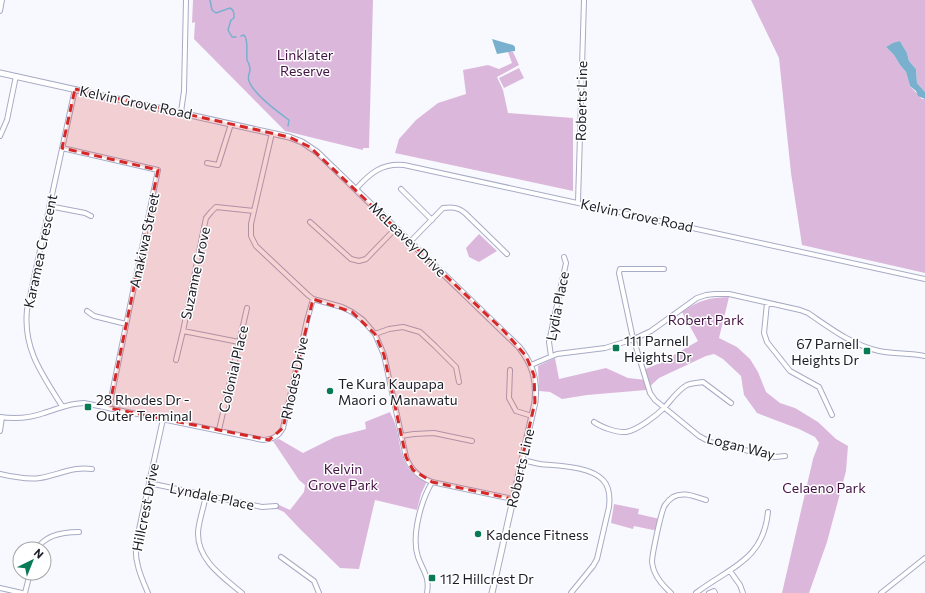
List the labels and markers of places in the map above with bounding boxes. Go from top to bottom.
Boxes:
place label: 111 Parnell Heights Dr [624,332,692,365]
place label: 67 Parnell Heights Dr [791,335,859,368]
marker: 111 Parnell Heights Dr [611,343,621,353]
marker: 67 Parnell Heights Dr [862,346,872,356]
place label: Te Kura Kaupapa Maori o Manawatu [338,375,458,408]
marker: Te Kura Kaupapa Maori o Manawatu [325,386,335,396]
place label: 28 Rhodes Dr - Outer Terminal [96,391,192,424]
marker: 28 Rhodes Dr - Outer Terminal [83,402,93,412]
place label: Kadence Fitness [486,526,589,543]
marker: Kadence Fitness [473,529,483,539]
place label: 112 Hillcrest Dr [440,570,534,587]
marker: 112 Hillcrest Dr [427,573,437,583]

